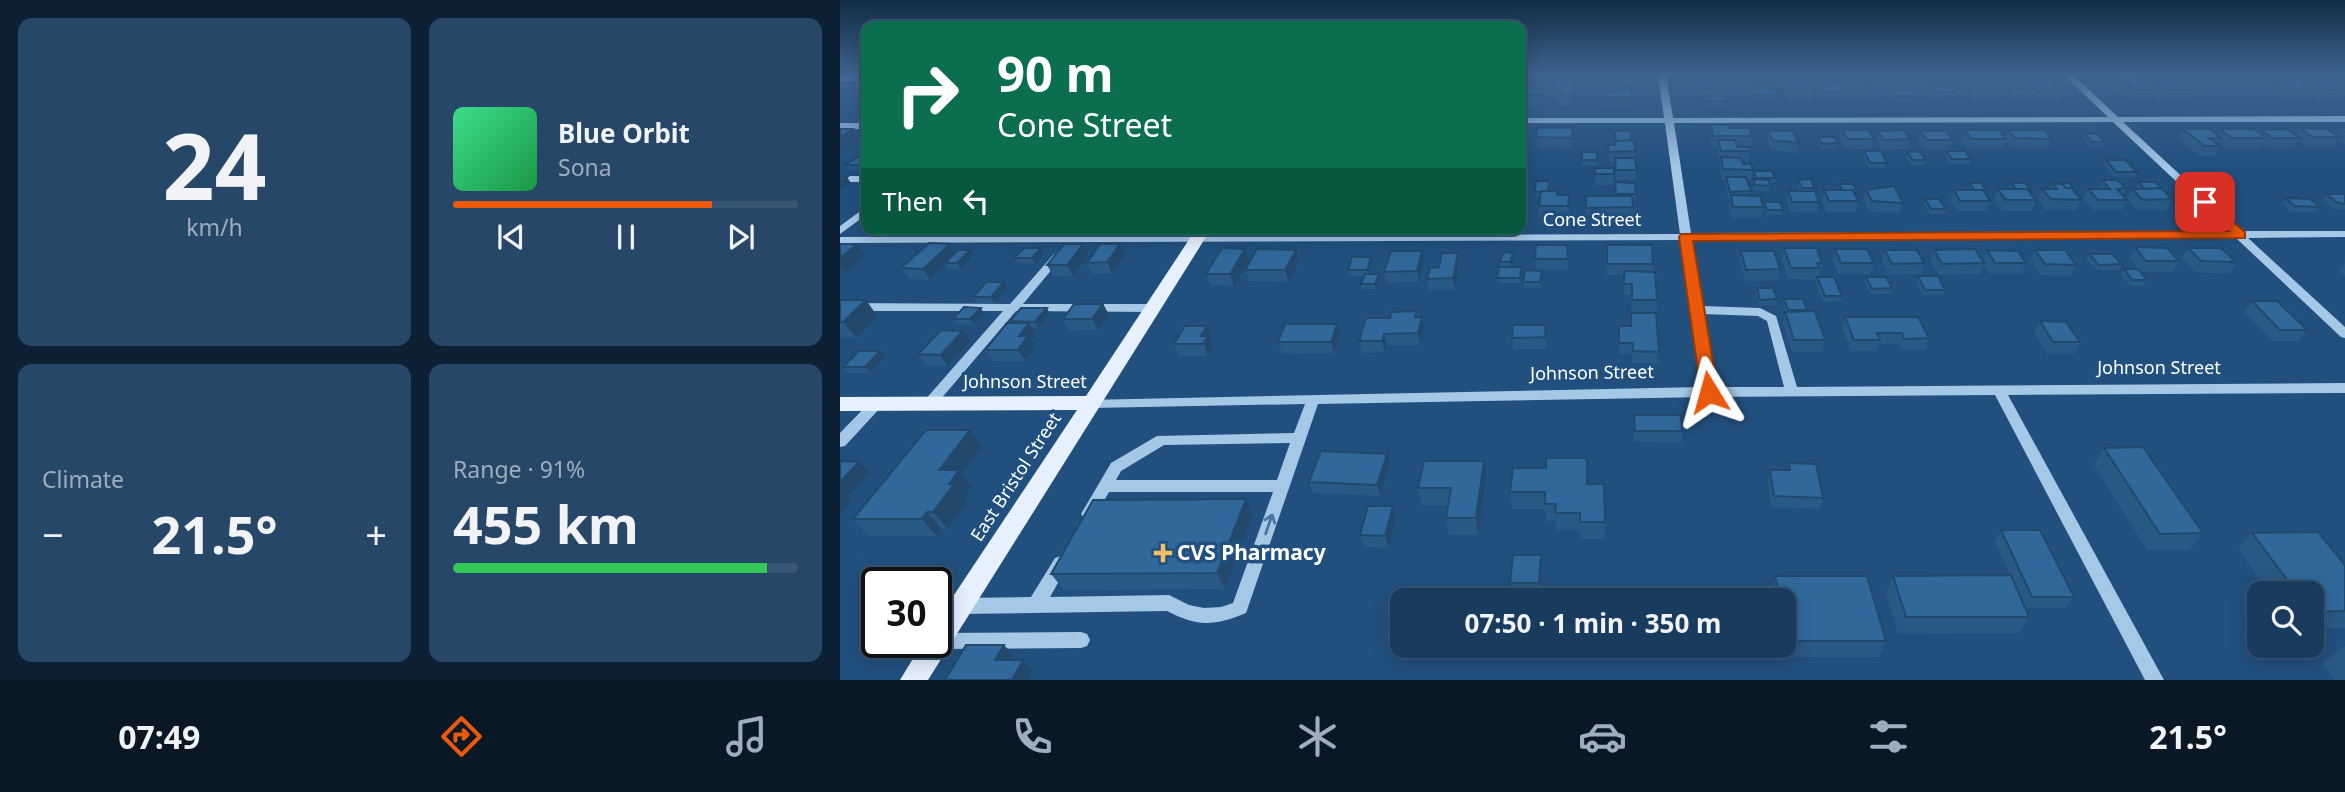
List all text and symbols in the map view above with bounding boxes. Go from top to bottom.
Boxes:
text: 90 m [997,40,1114,106]
icon: right [882,49,973,140]
text: 24 [162,103,267,227]
text: Cone Street [997,103,1172,146]
text: Blue Orbit [558,115,690,151]
text: Sona [558,151,612,183]
pin [2175,172,2235,232]
icon: left [957,182,995,220]
text: Then [882,183,943,219]
icon: arrive [2186,183,2224,221]
street label: Cone Street [1543,207,1642,231]
text: km/h [186,211,243,243]
icon: previous [492,218,530,256]
icon: pause [607,218,645,256]
icon: next [722,218,760,256]
position arrow [1672,355,1746,429]
street label: Johnson Street [2095,355,2221,379]
street label: Johnson Street [1528,359,1654,385]
street label: Johnson Street [961,369,1087,393]
street label: East Bristol Street [964,407,1066,546]
text: Range · 91% [453,453,585,485]
text: Climate [42,463,124,495]
text: 455 km [453,488,639,559]
text: 21.5° [152,498,277,569]
text: − [42,508,64,560]
text: + [365,508,387,560]
one-way arrow [1264,513,1276,535]
place label: CVS Pharmacy [1177,538,1326,566]
marker: CVS Pharmacy [1155,545,1171,561]
speed limit sign: 30 [861,567,952,658]
map controls [2247,581,2324,658]
button: search [2247,581,2324,658]
text: 07:50 · 1 min · 350 m [1465,605,1721,641]
icon: directions [437,712,486,761]
icon: music [722,712,771,761]
icon: phone [1008,712,1057,761]
icon: climate [1293,712,1342,761]
icon: car [1578,712,1627,761]
icon: filters [1864,712,1913,761]
text: 07:49 [118,715,200,758]
text: 21.5° [2149,715,2227,758]

